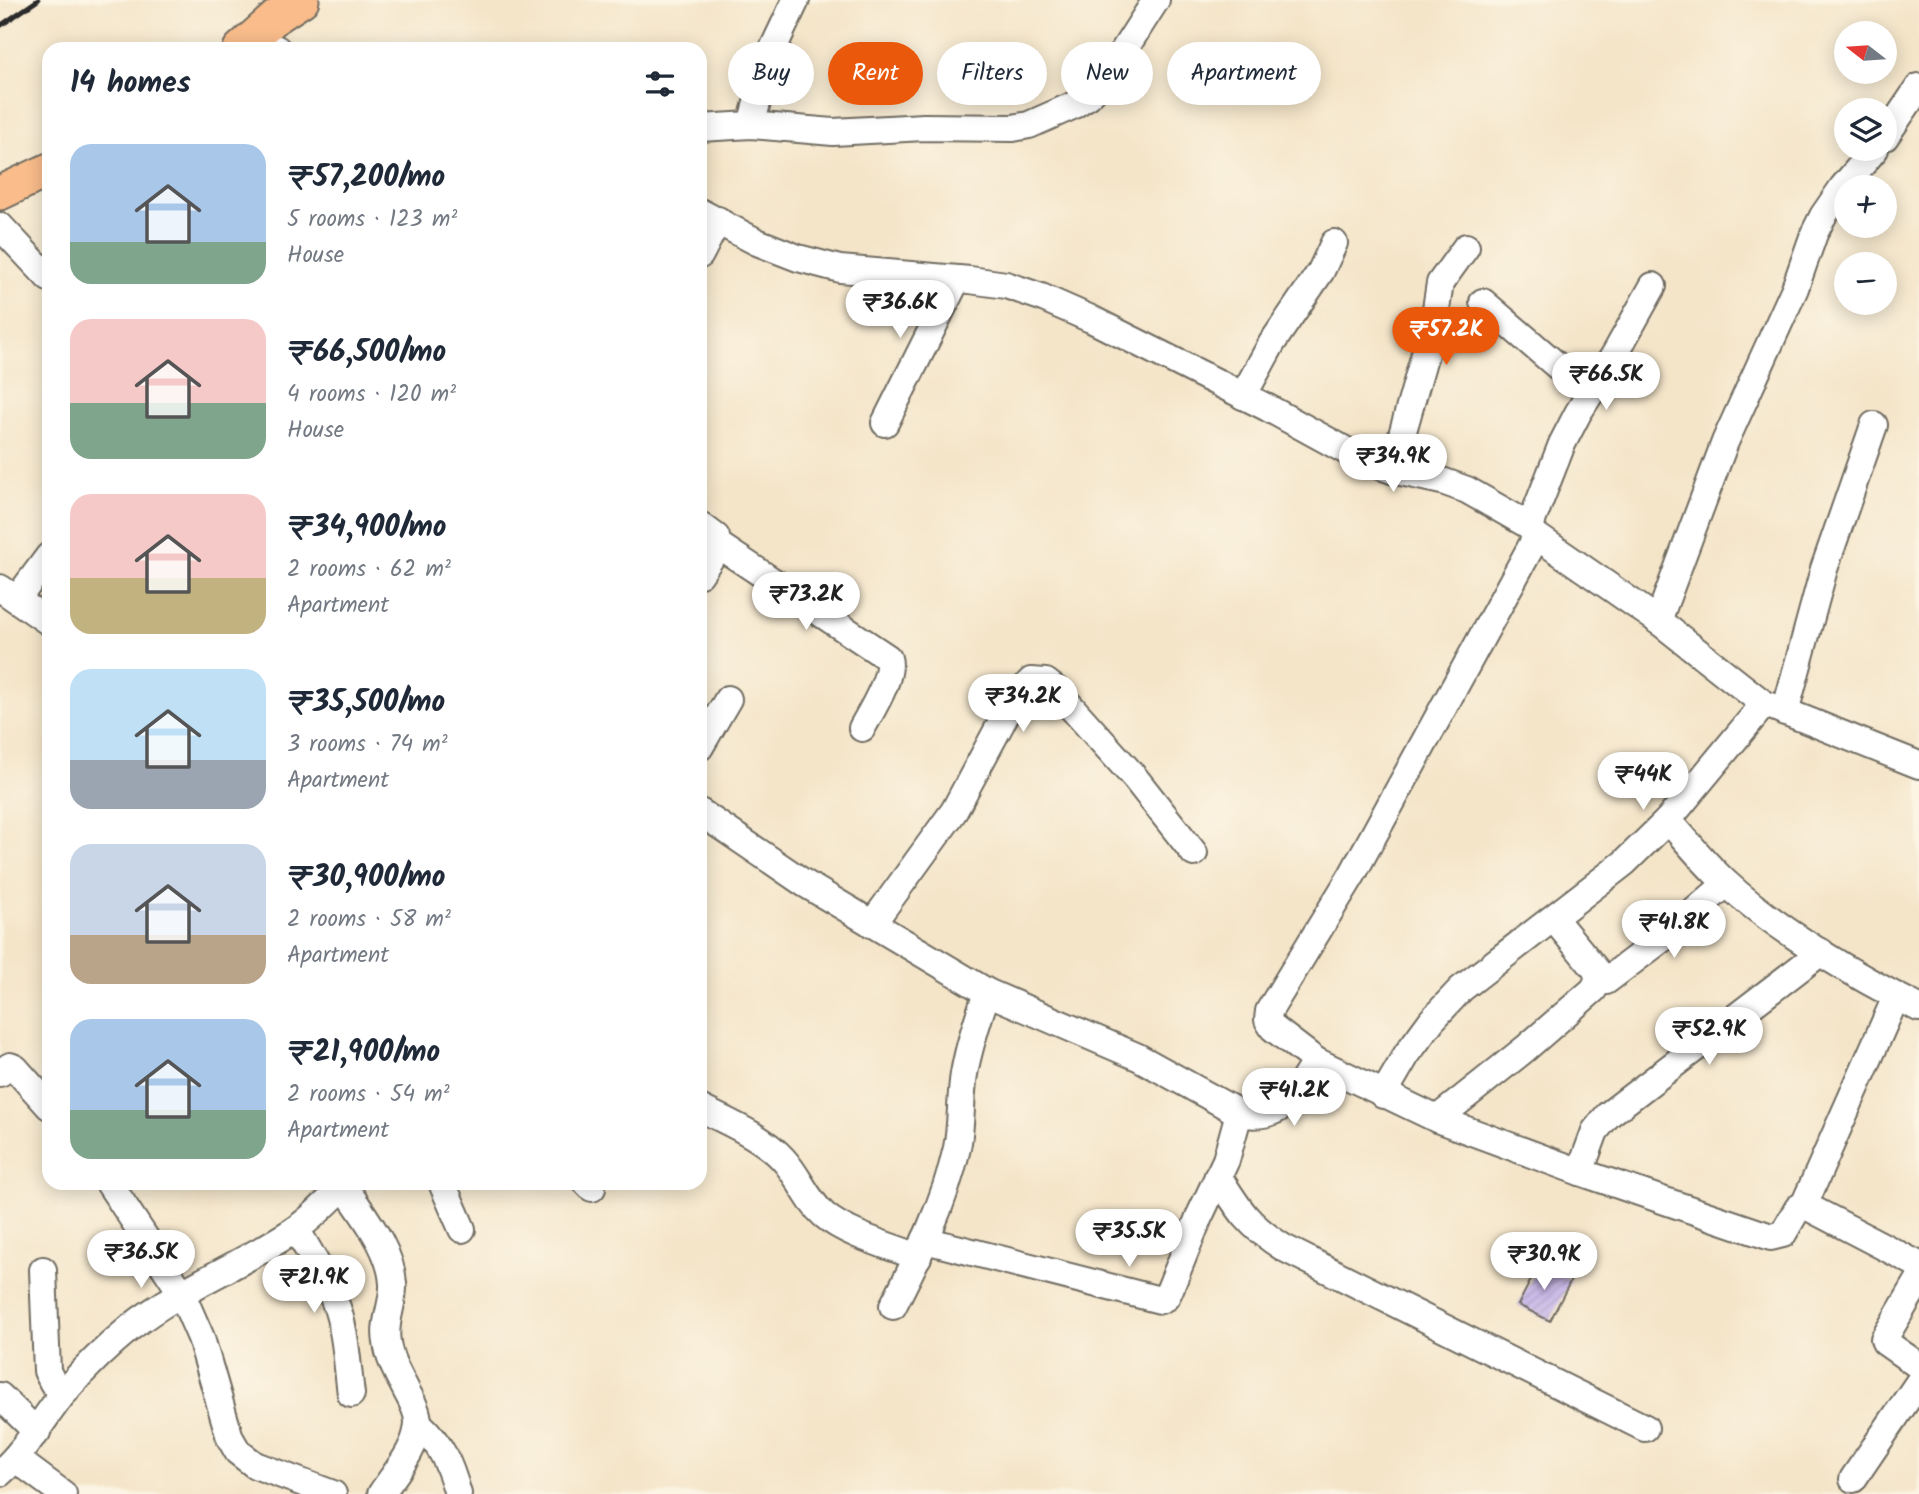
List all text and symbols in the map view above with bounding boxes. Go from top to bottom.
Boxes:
north arrow [1834,21,1897,84]
map controls [1834,21,1897,315]
chip: Buy [728,42,814,105]
chip: Rent [828,42,923,105]
chip: Filters [937,42,1047,105]
chip: New [1061,42,1153,105]
chip: Apartment [1167,42,1321,105]
text: 14 homes [70,60,191,108]
icon: filters [641,65,679,103]
button: layers [1834,98,1897,161]
text: ₹57,200/mo [287,154,445,202]
icon: home [126,172,210,256]
button: + [1834,175,1897,238]
text: 5 rooms · 123 m² [287,202,457,238]
text: House [287,238,344,274]
button: − [1834,252,1897,315]
pin: ₹36.6K [843,280,957,340]
text: ₹36.6K [862,285,938,321]
pin: ₹57.2K [1389,308,1503,367]
text: ₹57.2K [1408,312,1484,348]
text: ₹66,500/mo [287,329,446,377]
icon: home [126,347,210,431]
pin: ₹66.5K [1549,352,1663,412]
text: ₹66.5K [1568,357,1644,393]
text: 4 rooms · 120 m² [287,377,456,413]
text: House [287,413,344,449]
pin: ₹34.9K [1336,434,1450,494]
text: ₹34.9K [1355,439,1431,475]
text: ₹34,900/mo [287,504,446,552]
icon: home [126,522,210,606]
text: 2 rooms · 62 m² [287,552,451,588]
pin: ₹73.2K [749,572,863,632]
text: ₹73.2K [768,577,844,613]
text: Apartment [287,588,389,624]
pin: ₹34.2K [966,674,1080,734]
text: ₹35,500/mo [287,679,445,727]
text: ₹34.2K [984,679,1062,715]
icon: home [126,697,210,781]
text: 3 rooms · 74 m² [287,727,448,763]
pin: ₹44K [1602,752,1684,812]
text: ₹44K [1614,757,1672,793]
text: Apartment [287,763,389,799]
text: ₹30,900/mo [287,854,445,902]
icon: home [126,872,210,956]
pin: ₹41.8K [1617,900,1731,960]
text: 2 rooms · 58 m² [287,902,451,938]
text: ₹41.8K [1638,905,1710,941]
text: Apartment [287,938,389,974]
pin: ₹52.9K [1652,1007,1766,1067]
text: ₹52.9K [1671,1012,1747,1048]
text: ₹21,900/mo [287,1029,440,1077]
icon: home [126,1047,210,1131]
pin: ₹41.2K [1237,1068,1351,1128]
text: ₹41.2K [1258,1073,1330,1109]
text: 2 rooms · 54 m² [287,1077,450,1113]
text: Apartment [287,1113,389,1149]
pin: ₹35.5K [1072,1210,1186,1269]
text: ₹35.5K [1091,1214,1167,1250]
pin: ₹36.5K [84,1230,198,1290]
pin: ₹30.9K [1487,1232,1601,1292]
text: ₹36.5K [103,1235,179,1271]
text: ₹30.9K [1506,1237,1582,1273]
pin: ₹21.9K [257,1256,371,1315]
text: ₹21.9K [278,1260,350,1296]

